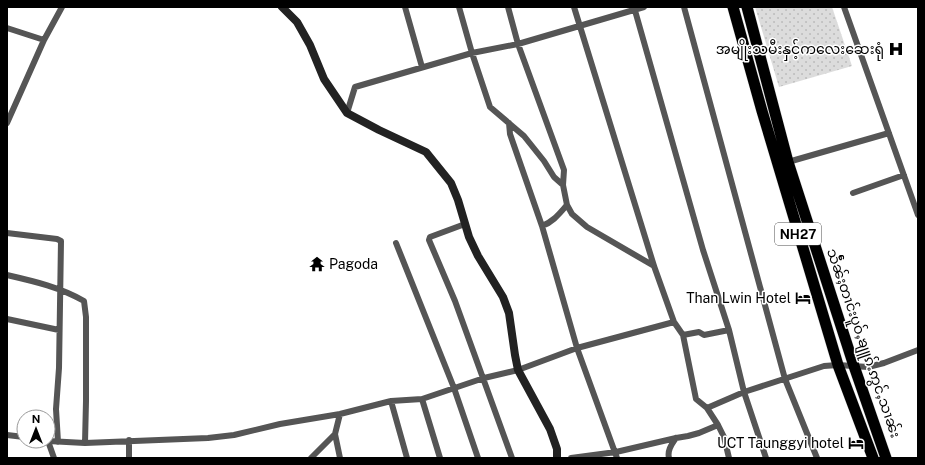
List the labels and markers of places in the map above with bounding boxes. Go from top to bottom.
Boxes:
place label: အမျိုးသမီးနှင့်ကလေးဆေးရုံ [716,39,884,61]
hospital icon: အမျိုးသမီးနှင့်ကလေးဆေးရုံ [887,40,905,58]
temple icon: Pagoda [308,255,326,273]
place label: Pagoda [329,256,378,272]
hotel icon: Than Lwin Hotel [794,289,812,307]
place label: Than Lwin Hotel [686,290,791,306]
hotel icon: UCT Taunggyi hotel [847,434,865,452]
place label: UCT Taunggyi hotel [717,435,844,451]

